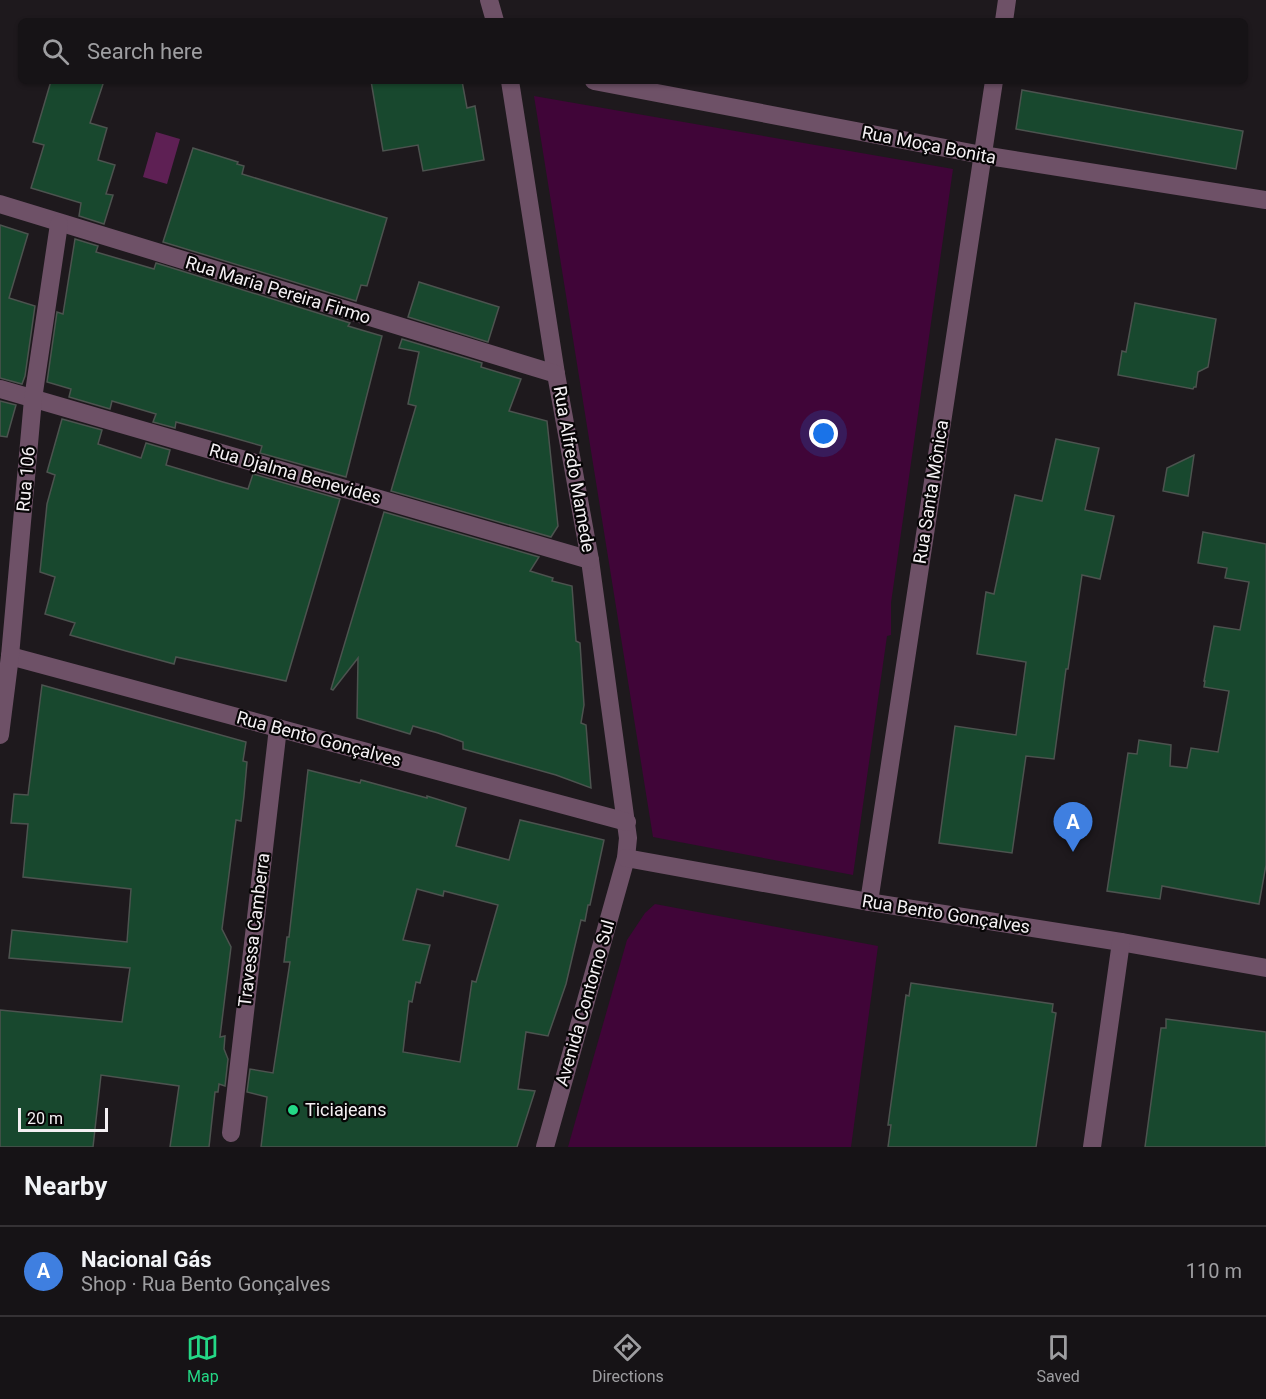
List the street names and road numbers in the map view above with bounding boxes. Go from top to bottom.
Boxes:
street label: Rua Moça Bonita [860,121,998,168]
street label: Rua Maria Pereira Firmo [183,251,373,328]
street label: Rua Alfredo Mamede [550,384,599,554]
street label: Rua Santa Mônica [909,418,952,565]
street label: Rua Djalma Benevides [207,439,383,508]
street label: Rua 106 [12,445,39,513]
street label: Rua Bento Gonçalves [234,706,404,771]
street label: Travessa Camberra [234,852,273,1008]
street label: Rua Bento Gonçalves [861,890,1032,937]
street label: Avenida Contorno Sul [551,917,618,1088]

